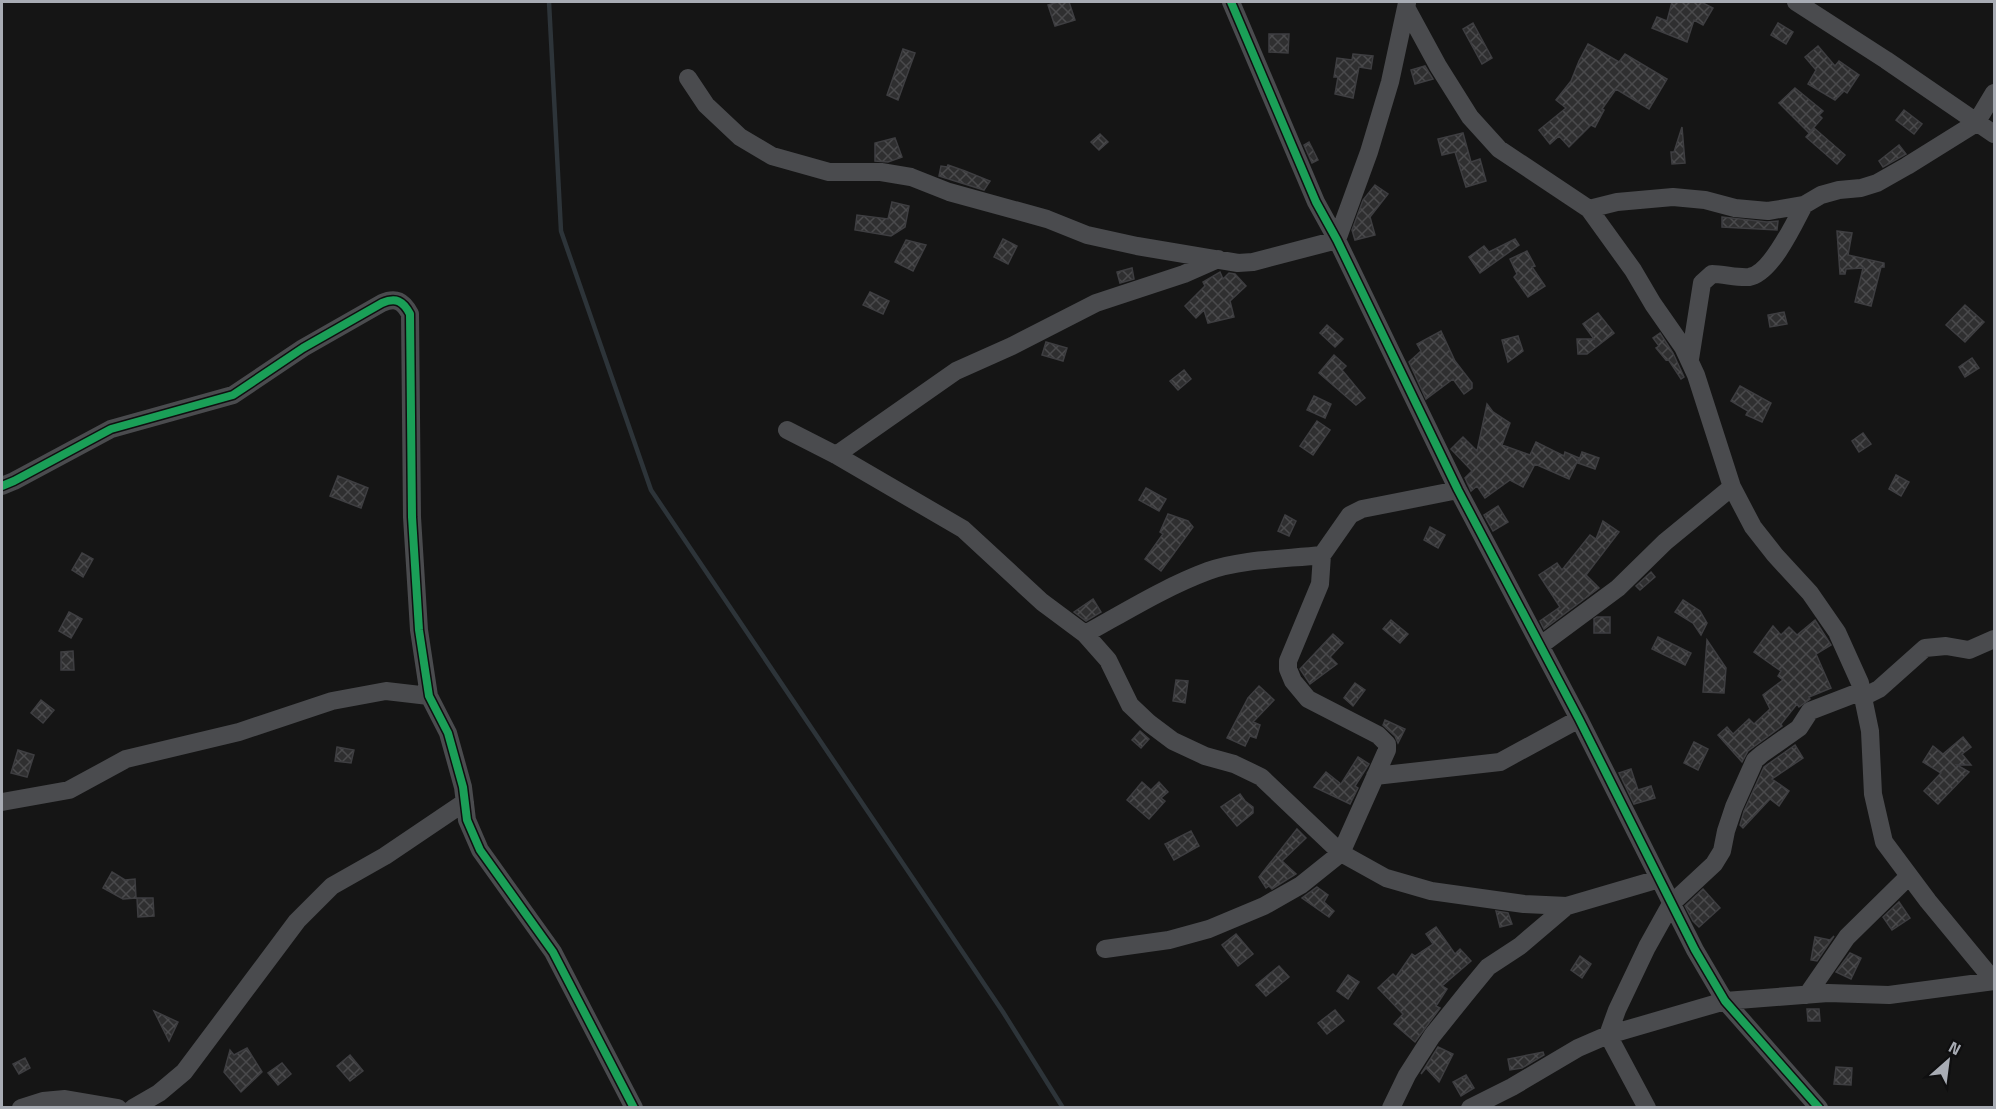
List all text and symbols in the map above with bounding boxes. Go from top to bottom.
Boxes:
north arrow [1918,1031,1978,1091]
text: N [1945,1035,1966,1061]

